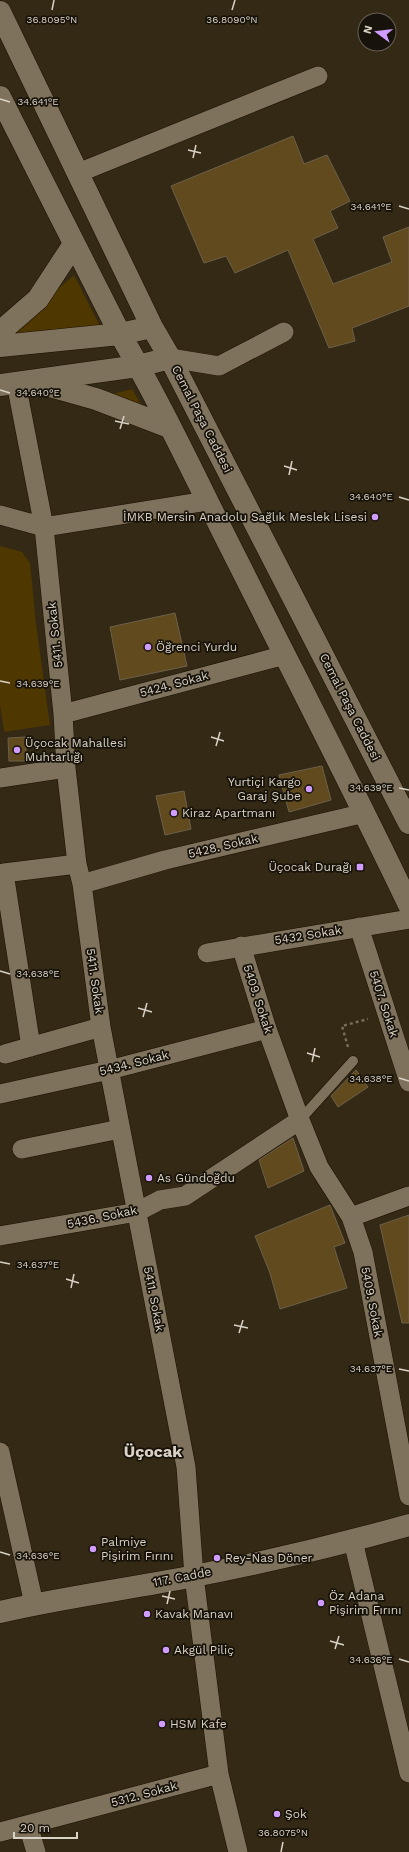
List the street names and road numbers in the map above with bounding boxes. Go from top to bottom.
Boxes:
street label: Cemal Paşa Caddesi [169,363,235,475]
street label: 5411. Sokak [45,601,65,669]
street label: Cemal Paşa Caddesi [317,651,383,763]
street label: 5424. Sokak [138,668,210,700]
street label: 5428. Sokak [187,831,259,861]
street label: 5432 Sokak [274,923,343,947]
street label: 5411. Sokak [83,947,107,1015]
street label: 5409. Sokak [240,963,276,1035]
street label: 5407. Sokak [367,969,401,1039]
street label: 5434. Sokak [98,1048,170,1078]
street label: 5436. Sokak [66,1203,138,1231]
street label: 5411. Sokak [141,1265,167,1333]
street label: 5409. Sokak [358,1266,386,1339]
street label: 117. Cadde [152,1564,212,1590]
street label: 5312. Sokak [109,1778,179,1810]

